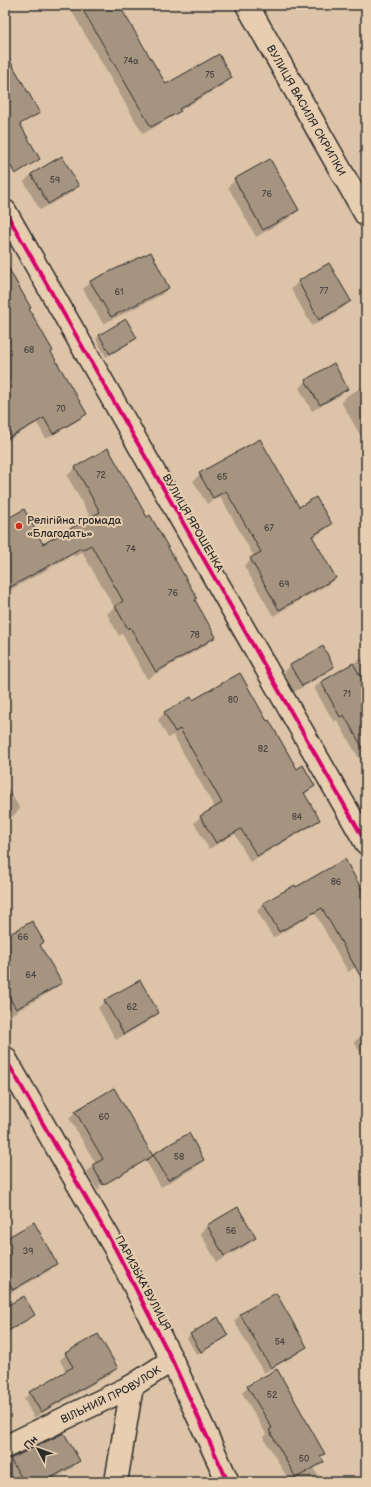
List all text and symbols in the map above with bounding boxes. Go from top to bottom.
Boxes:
street label: ВУЛИЦЯ ВАСИЛЯ СКРИПКИ [264,42,349,178]
house number: 74а [123,56,139,67]
house number: 75 [205,70,215,81]
house number: 59 [50,175,60,186]
house number: 76 [262,189,272,200]
house number: 77 [320,286,329,297]
house number: 61 [115,287,123,298]
house number: 68 [24,345,34,356]
house number: 70 [56,404,66,415]
house number: 72 [96,470,107,481]
street label: ВУЛИЦЯ ЯРОШЕНКА [160,472,226,574]
house number: 65 [217,472,227,483]
place label: Релігійна громада «Благодать» [27,514,122,540]
marker: Релігійна громада «Благодать» [14,521,24,531]
house number: 67 [264,523,275,534]
house number: 74 [126,544,136,555]
house number: 69 [279,579,289,590]
house number: 76 [168,588,178,599]
house number: 78 [190,630,200,641]
house number: 71 [343,689,351,700]
house number: 80 [228,695,238,706]
house number: 82 [258,744,269,755]
house number: 84 [292,812,303,823]
house number: 86 [331,877,342,888]
house number: 66 [18,932,29,943]
house number: 64 [26,970,37,981]
house number: 62 [127,1002,138,1013]
house number: 60 [99,1112,109,1123]
house number: 58 [174,1152,184,1163]
house number: 56 [226,1226,237,1237]
street label: ПАРИЗЬКА ВУЛИЦЯ [112,1233,174,1333]
house number: 39 [23,1246,33,1257]
house number: 54 [275,1337,286,1348]
street label: ВІЛЬНИЙ ПРОВУЛОК [58,1362,164,1426]
house number: 52 [267,1390,278,1401]
north arrow [18,1429,58,1469]
text: Пн [21,1433,41,1453]
house number: 50 [299,1454,309,1465]

